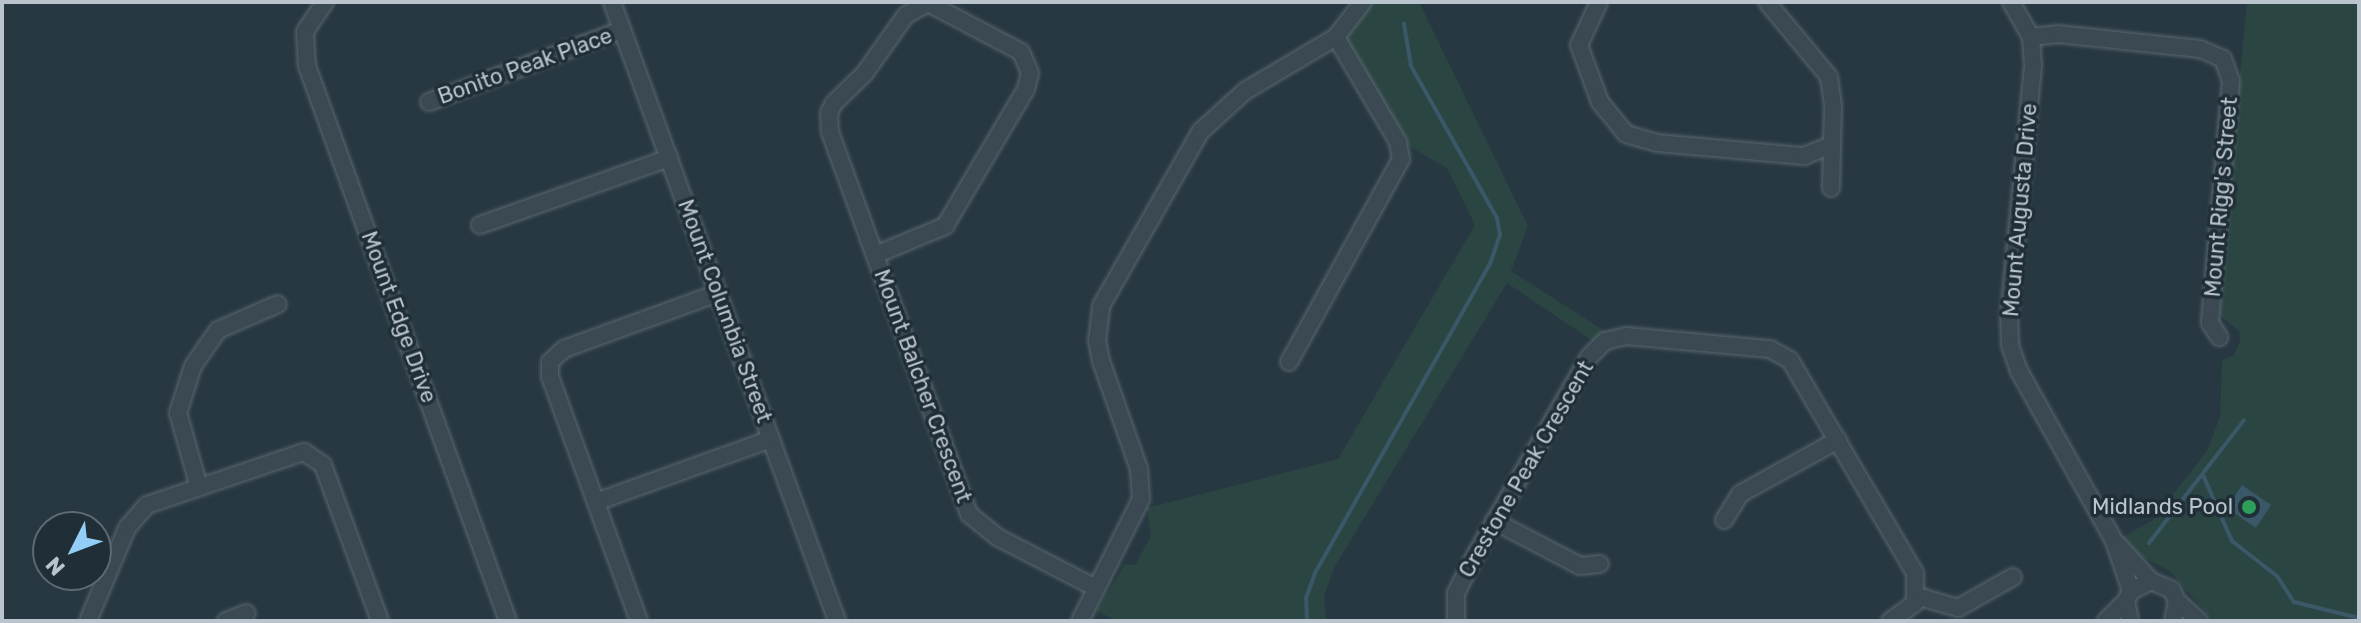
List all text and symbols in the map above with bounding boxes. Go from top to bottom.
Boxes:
street label: Bonito Peak Place [434,22,616,110]
street label: Mount Rigg's Street [2199,96,2243,298]
street label: Mount Augusta Drive [1997,102,2043,318]
street label: Mount Columbia Street [672,196,778,426]
street label: Mount Edge Drive [356,228,442,406]
street label: Mount Balcher Crescent [868,265,978,507]
street label: Crestone Peak Crescent [1453,356,1599,582]
place label: Midlands Pool [2092,494,2233,520]
marker: Midlands Pool [2240,498,2258,516]
north arrow [32,511,112,591]
text: N [40,551,71,581]

